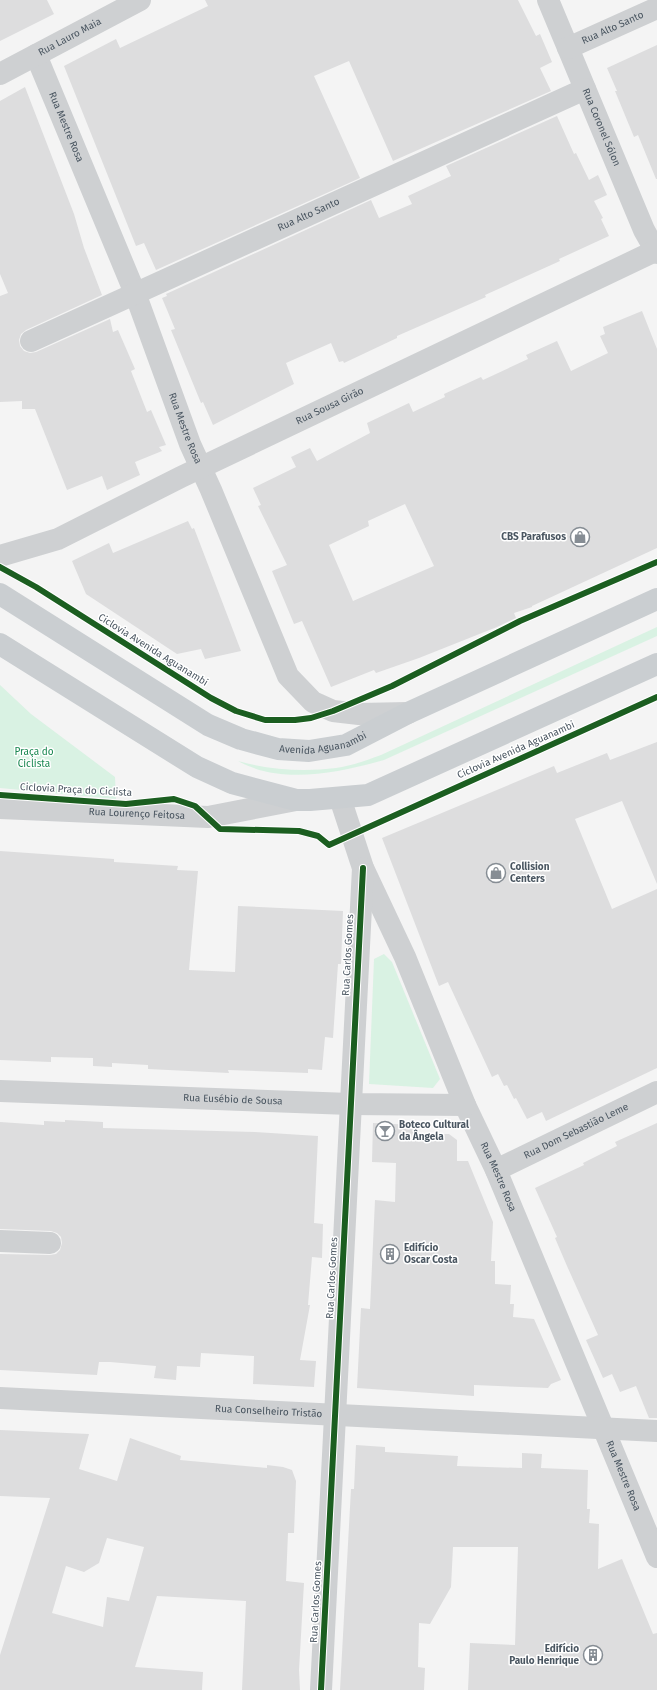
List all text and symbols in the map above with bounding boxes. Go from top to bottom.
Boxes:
street label: Rua Alto Santo [580,9,646,47]
street label: Rua Lauro Maia [36,15,103,59]
street label: Rua Coronel Sólon [580,87,623,168]
street label: Rua Mestre Rosa [46,90,86,164]
street label: Rua Alto Santo [276,195,342,234]
street label: Rua Sousa Girão [294,385,366,427]
street label: Rua Mestre Rosa [166,391,204,466]
shop icon: CBS Parafusos [569,526,591,548]
place label: CBS Parafusos [501,531,566,543]
street label: Ciclovia Avenida Aguanambi [96,611,210,689]
street label: Ciclovia Avenida Aguanambi [455,719,577,781]
street label: Avenida Aguanambi [279,729,369,757]
park label: Praça do Ciclista [14,746,54,770]
street label: Ciclovia Praça do Ciclista [20,781,132,799]
street label: Rua Lourenço Feitosa [88,806,185,822]
place label: Collision Centers [510,861,550,885]
shop icon: Collision Centers [485,862,507,884]
street label: Rua Carlos Gomes [340,914,356,996]
street label: Rua Eusébio de Sousa [183,1092,283,1107]
street label: Rua Dom Sebastião Leme [522,1101,630,1162]
place label: Boteco Cultural da Ângela [399,1119,469,1143]
bar icon: Boteco Cultural da Ângela [374,1120,396,1142]
street label: Rua Mestre Rosa [478,1140,519,1214]
street label: Rua Carlos Gomes [324,1237,340,1319]
place label: Edifício Oscar Costa [404,1241,458,1266]
building icon: Edifício Oscar Costa [379,1243,401,1265]
street label: Rua Conselheiro Tristão [215,1403,323,1420]
street label: Rua Mestre Rosa [603,1439,643,1513]
street label: Rua Carlos Gomes [308,1561,324,1643]
place label: Edifício Paulo Henrique [509,1642,579,1667]
building icon: Edifício Paulo Henrique [582,1644,604,1666]

